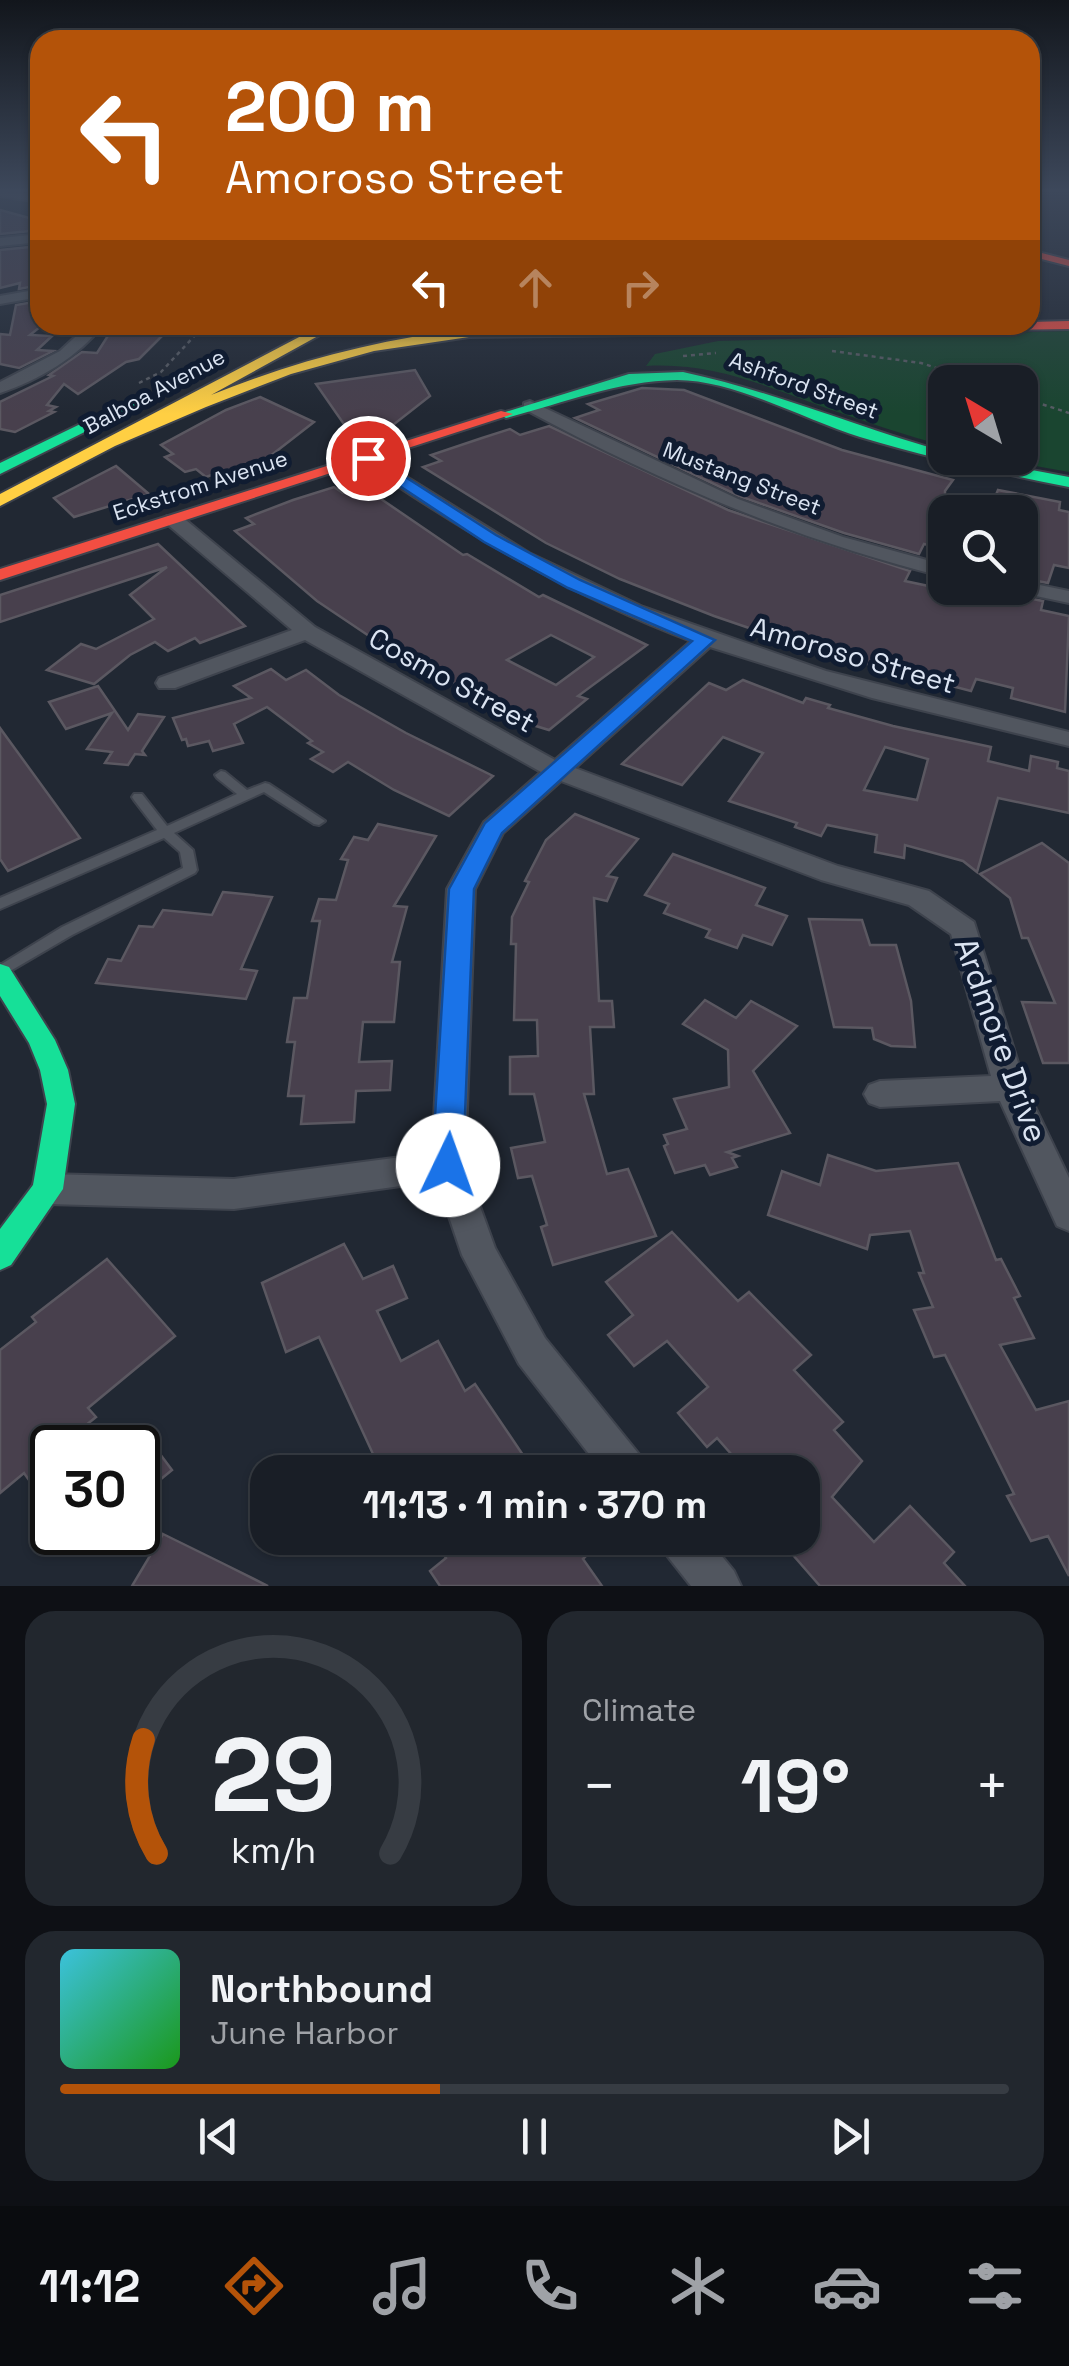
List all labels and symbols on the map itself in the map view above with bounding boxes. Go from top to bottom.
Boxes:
street label: Balboa Avenue [79,342,229,440]
street label: Ashford Street [726,345,882,425]
north arrow [928,365,1038,475]
pin [326,416,411,501]
street label: Mustang Street [659,435,825,521]
street label: Eckstrom Avenue [109,444,291,526]
street label: Amoroso Street [747,609,959,701]
street label: Cosmo Street [363,620,541,740]
street label: Ardmore Drive [945,932,1057,1148]
position arrow [396,1113,500,1217]
speed limit sign: 30 [30,1425,160,1555]

